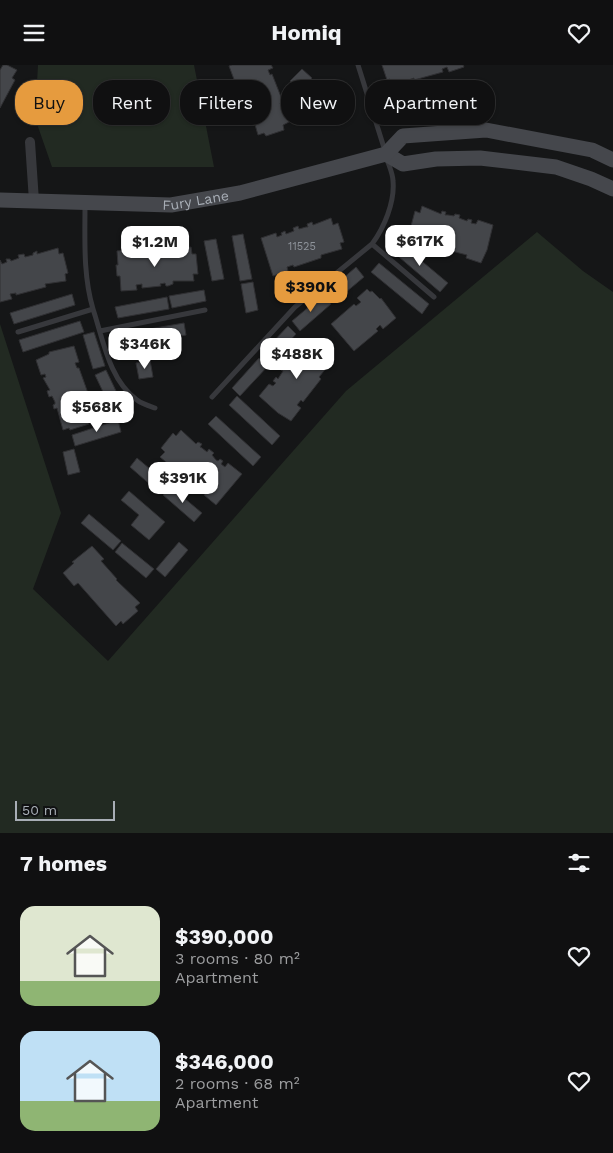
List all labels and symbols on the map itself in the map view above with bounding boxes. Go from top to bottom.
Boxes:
street label: Fury Lane [162,187,230,213]
pin: $1.2M [120,225,190,268]
pin: $617K [385,225,455,267]
house number: 11525 [288,240,316,253]
pin: $390K [276,271,346,313]
pin: $346K [110,327,180,370]
pin: $488K [262,337,332,380]
pin: $568K [62,391,132,433]
pin: $391K [148,461,218,504]
scale bar [15,798,115,821]

